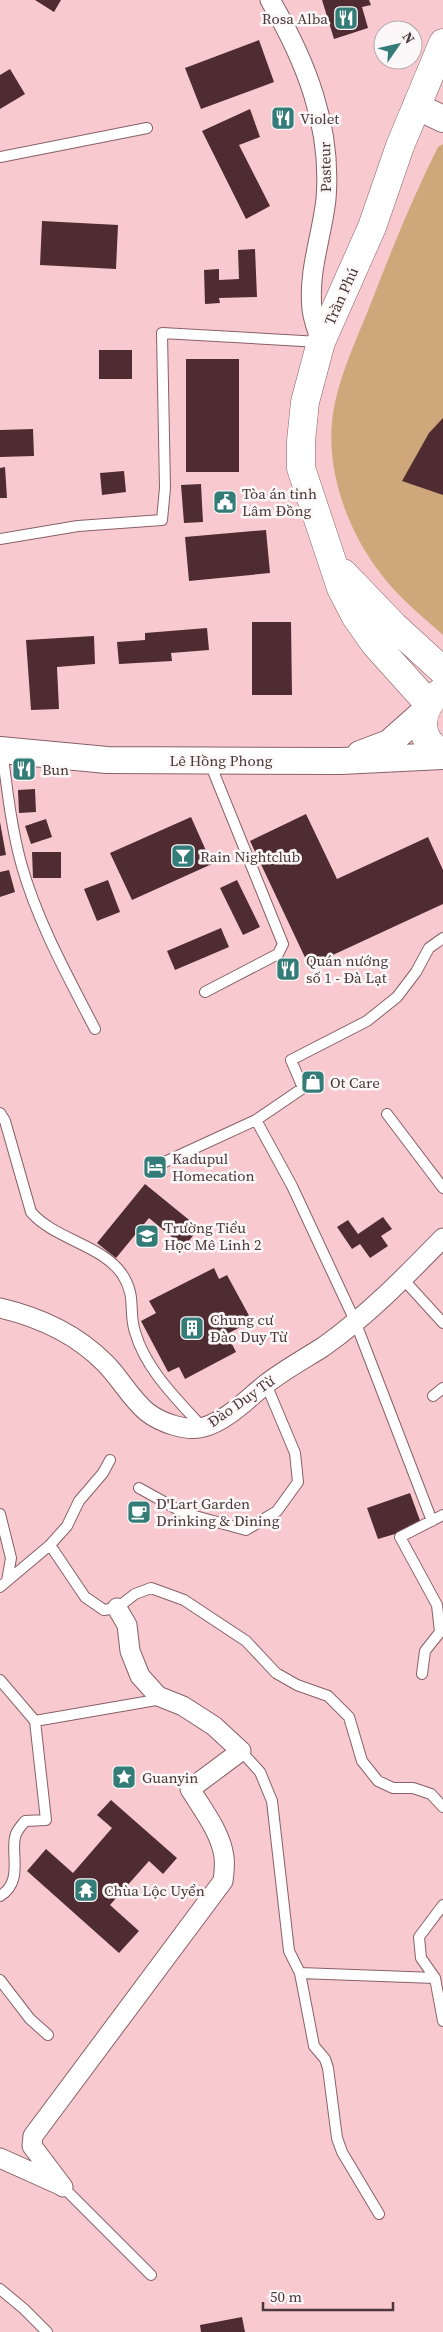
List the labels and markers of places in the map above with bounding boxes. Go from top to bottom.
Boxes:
restaurant icon: Rosa Alba [333,5,359,31]
place label: Rosa Alba [262,8,328,29]
restaurant icon: Violet [270,105,296,131]
place label: Violet [300,108,339,129]
place label: Tòa án tỉnh Lâm Đồng [242,483,317,521]
public building icon: Tòa án tỉnh Lâm Đồng [212,489,238,515]
restaurant icon: Bun [11,756,37,782]
place label: Bun [42,759,69,780]
bar icon: Rain Nightclub [170,843,196,869]
place label: Rain Nightclub [200,846,300,867]
place label: Quán nướng số 1 - Đà Lạt [306,950,389,988]
restaurant icon: Quán nướng số 1 - Đà Lạt [275,956,301,982]
shop icon: Ot Care [300,1069,326,1095]
place label: Ot Care [330,1072,380,1093]
place label: Kadupul Homecation [172,1148,255,1186]
hotel icon: Kadupul Homecation [142,1154,168,1180]
place label: Trường Tiểu Học Mê Linh 2 [164,1217,261,1255]
school or university icon: Trường Tiểu Học Mê Linh 2 [134,1223,160,1249]
place label: Chung cư Đào Duy Từ [210,1309,288,1347]
building icon: Chung cư Đào Duy Từ [179,1315,205,1341]
place label: D'Lart Garden Drinking & Dining [156,1493,280,1531]
cafe icon: D'Lart Garden Drinking & Dining [126,1499,152,1525]
place icon: Guanyin [111,1764,137,1790]
place label: Guanyin [142,1767,198,1788]
temple icon: Chùa Lộc Uyển [73,1877,99,1903]
place label: Chùa Lộc Uyển [104,1880,205,1901]

